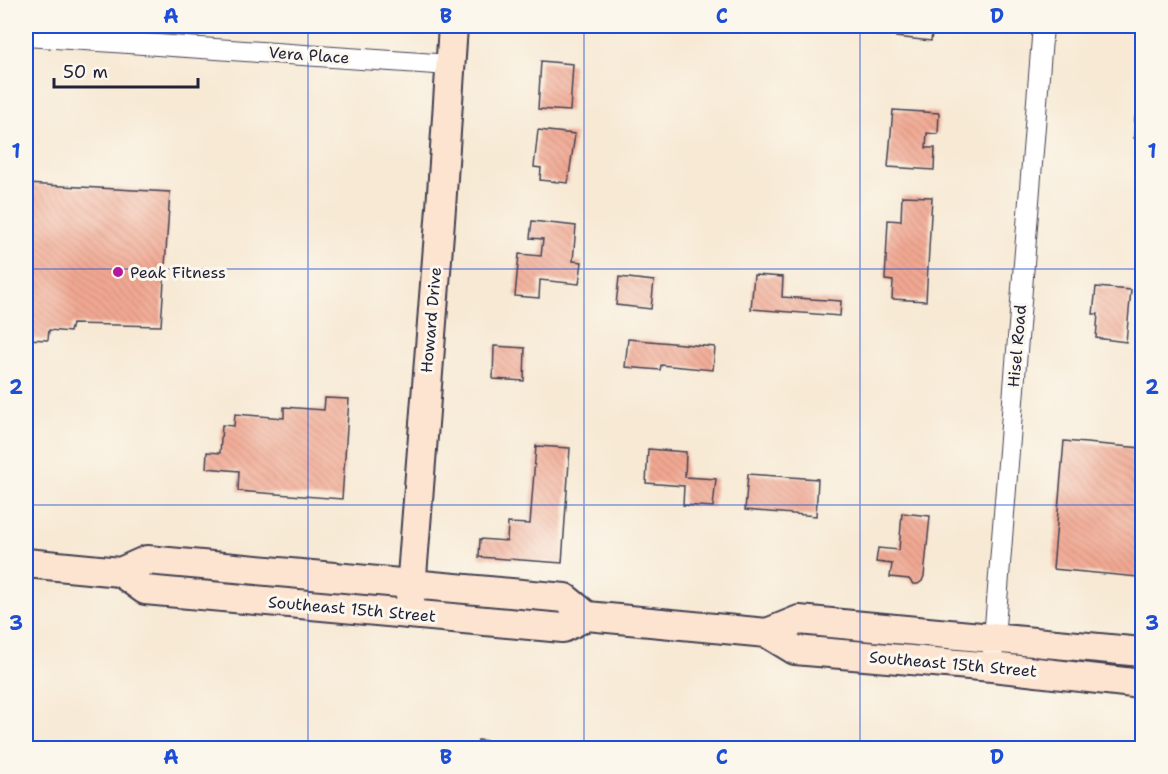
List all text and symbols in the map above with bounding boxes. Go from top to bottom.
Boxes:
text: A [163,3,179,29]
text: B [440,3,452,29]
text: C [716,3,728,29]
text: D [990,3,1004,29]
street label: Vera Place [268,42,350,68]
scale bar [54,51,198,89]
text: 50 m [63,60,108,84]
text: 1 [11,138,21,164]
text: 1 [1147,138,1157,164]
place label: Peak Fitness [130,262,226,283]
marker: Peak Fitness [111,265,125,279]
street label: Howard Drive [416,266,446,374]
street label: Hisel Road [1003,304,1031,388]
text: 2 [9,374,23,400]
text: 2 [1145,374,1159,400]
street label: Southeast 15th Street [267,591,437,627]
text: 3 [9,610,23,636]
text: 3 [1145,610,1159,636]
street label: Southeast 15th Street [868,646,1038,682]
text: A [163,744,179,770]
text: B [440,744,452,770]
text: C [716,744,728,770]
text: D [990,744,1004,770]

